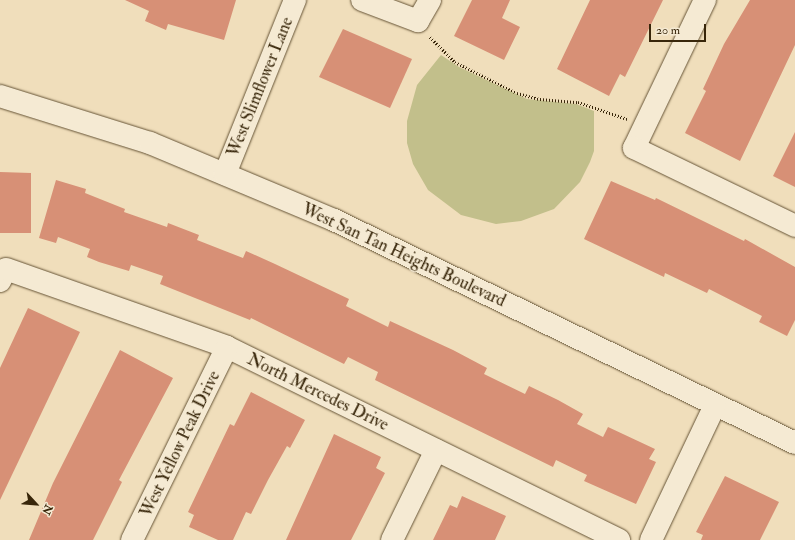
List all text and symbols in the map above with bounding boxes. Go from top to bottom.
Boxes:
street label: West Slimflower Lane [223,14,297,160]
scale bar [651,16,708,42]
text: 20 m [656,23,680,38]
street label: West San Tan Heights Boulevard [299,199,509,311]
street label: North Mercedes Drive [244,349,392,435]
street label: West Yellow Peak Drive [136,368,224,520]
north arrow [16,484,56,524]
text: N [39,502,55,517]

